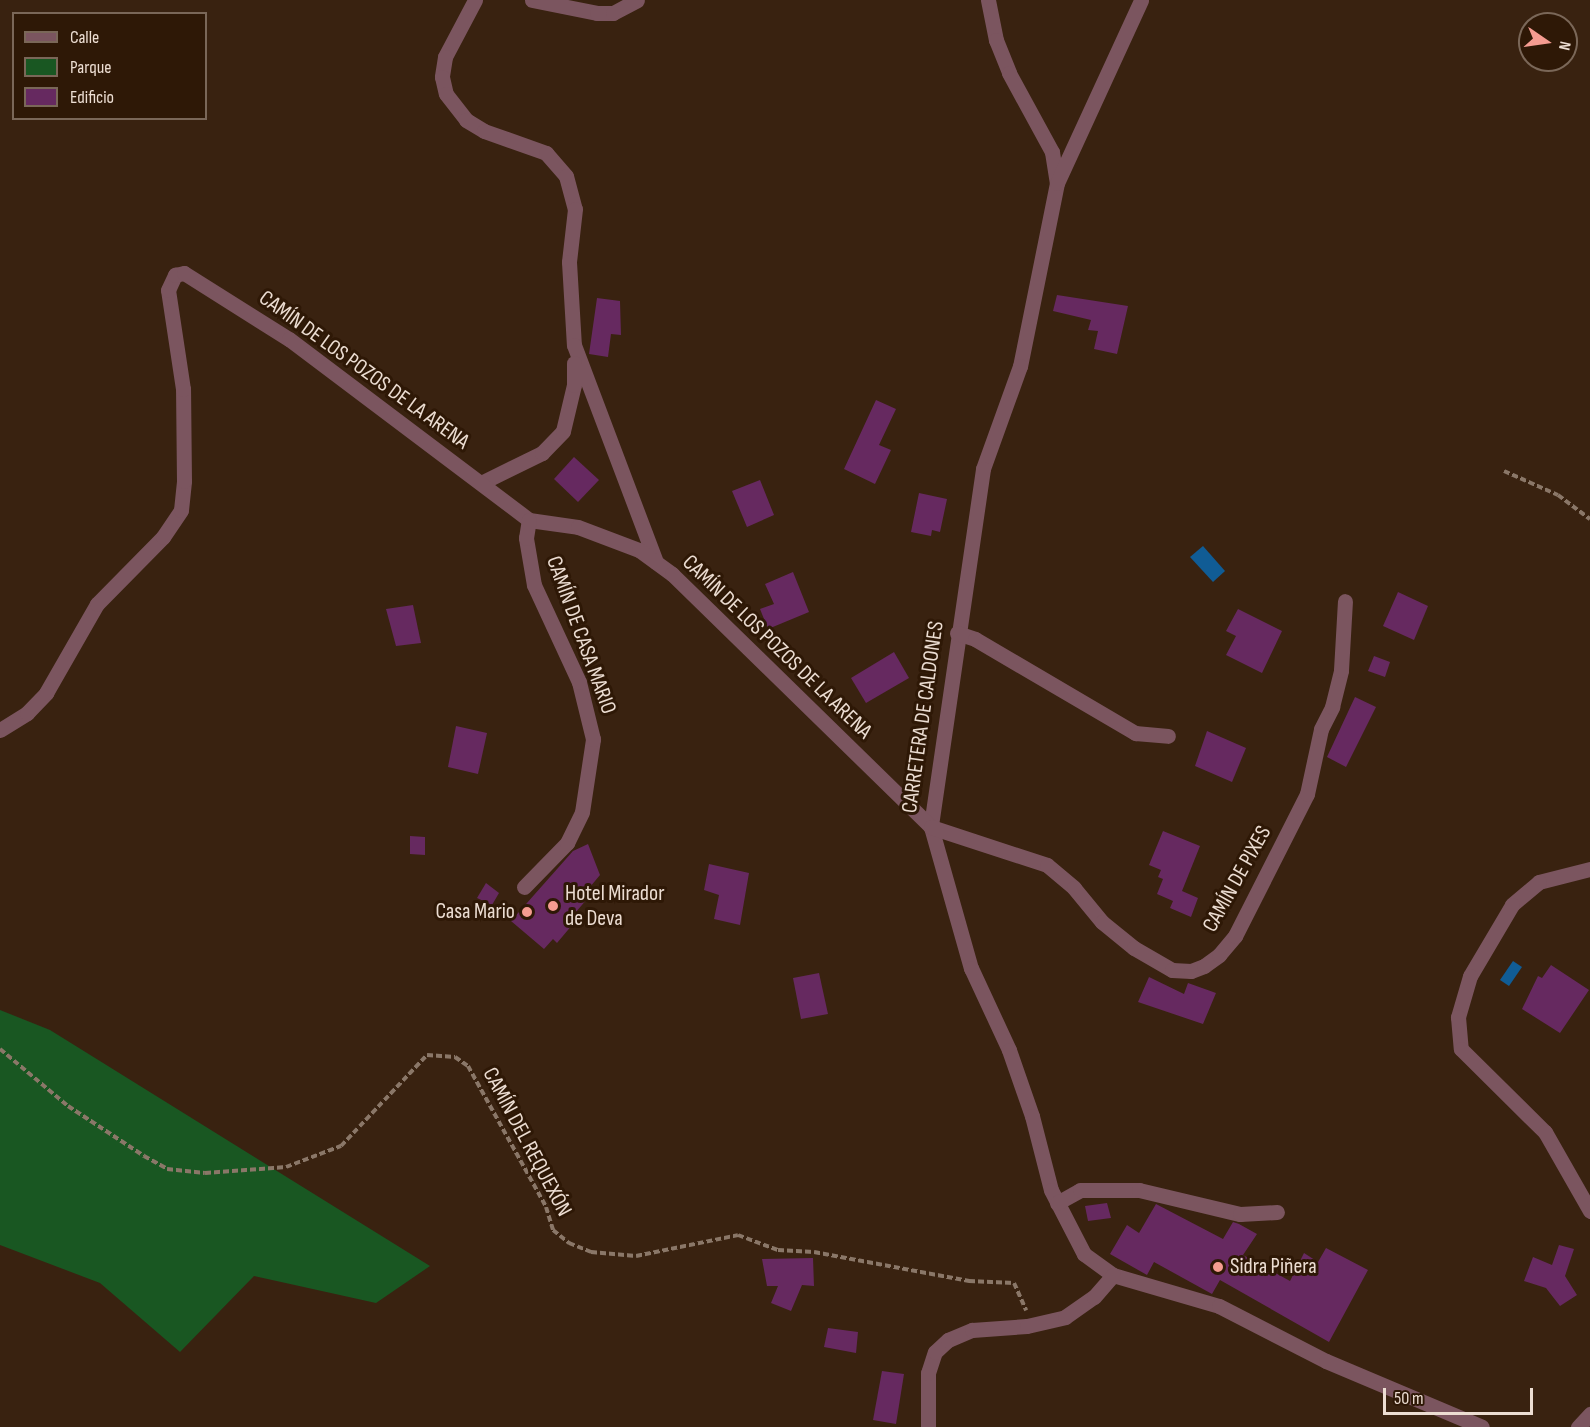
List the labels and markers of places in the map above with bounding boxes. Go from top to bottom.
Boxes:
place label: Hotel Mirador de Deva [565,880,664,932]
place label: Casa Mario [435,899,515,925]
marker: Hotel Mirador de Deva [546,899,560,913]
marker: Casa Mario [520,905,534,919]
place label: Sidra Piñera [1230,1254,1317,1280]
marker: Sidra Piñera [1211,1260,1225,1274]

